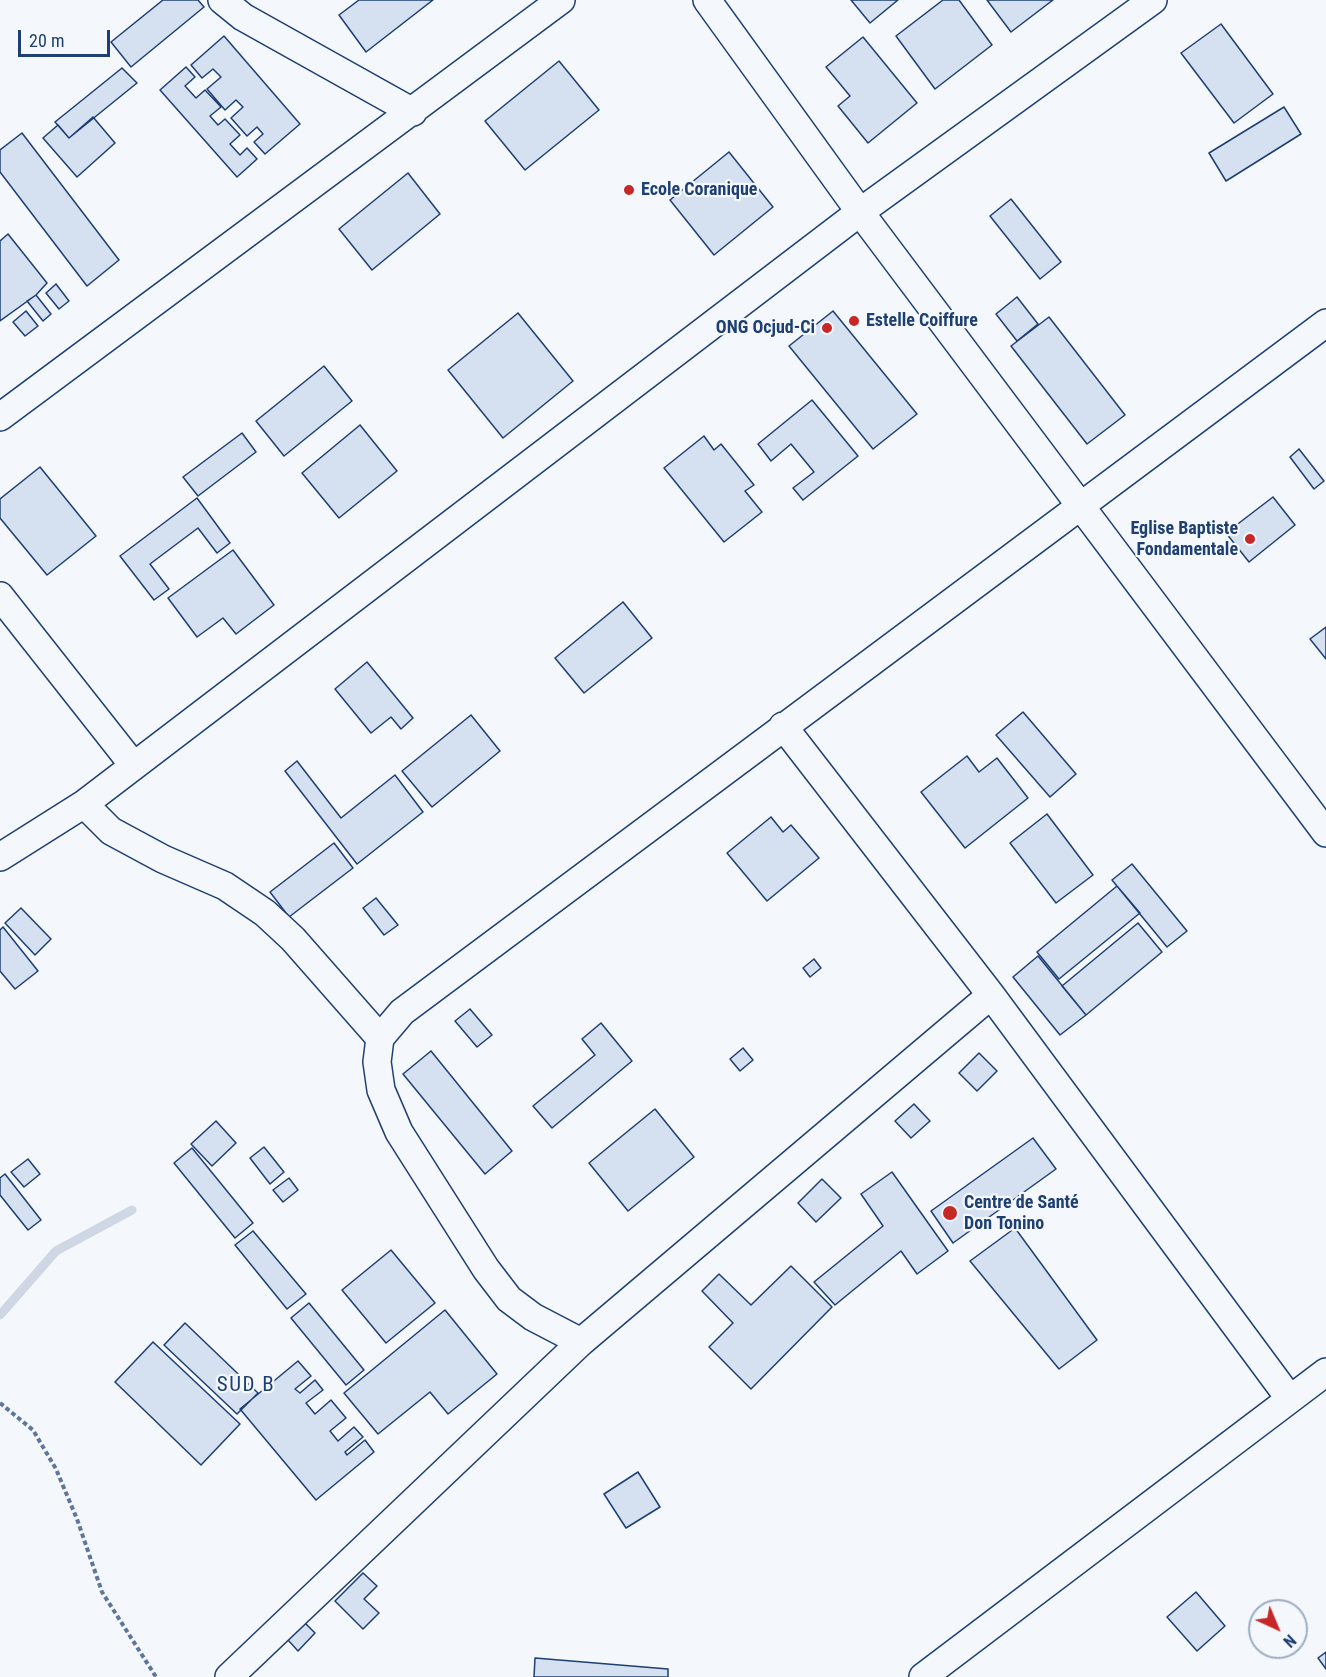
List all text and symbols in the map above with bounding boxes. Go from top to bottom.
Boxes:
scale bar [21,18,112,56]
text: 20 m [29,30,64,51]
place label: Ecole Coranique [641,179,757,201]
marker: Ecole Coranique [622,183,636,197]
place label: Estelle Coiffure [866,310,978,332]
marker: Estelle Coiffure [847,314,861,328]
place label: ONG Ocjud-Ci [716,317,815,339]
marker: ONG Ocjud-Ci [820,321,834,335]
place label: Eglise Baptiste Fondamentale [1130,518,1238,560]
marker: Eglise Baptiste Fondamentale [1243,532,1257,546]
place label: Centre de Santé Don Tonino [964,1192,1079,1234]
marker: Centre de Santé Don Tonino [941,1204,959,1222]
district label: SUD B [217,1373,275,1399]
north arrow [1248,1599,1308,1659]
text: N [1279,1631,1300,1651]

